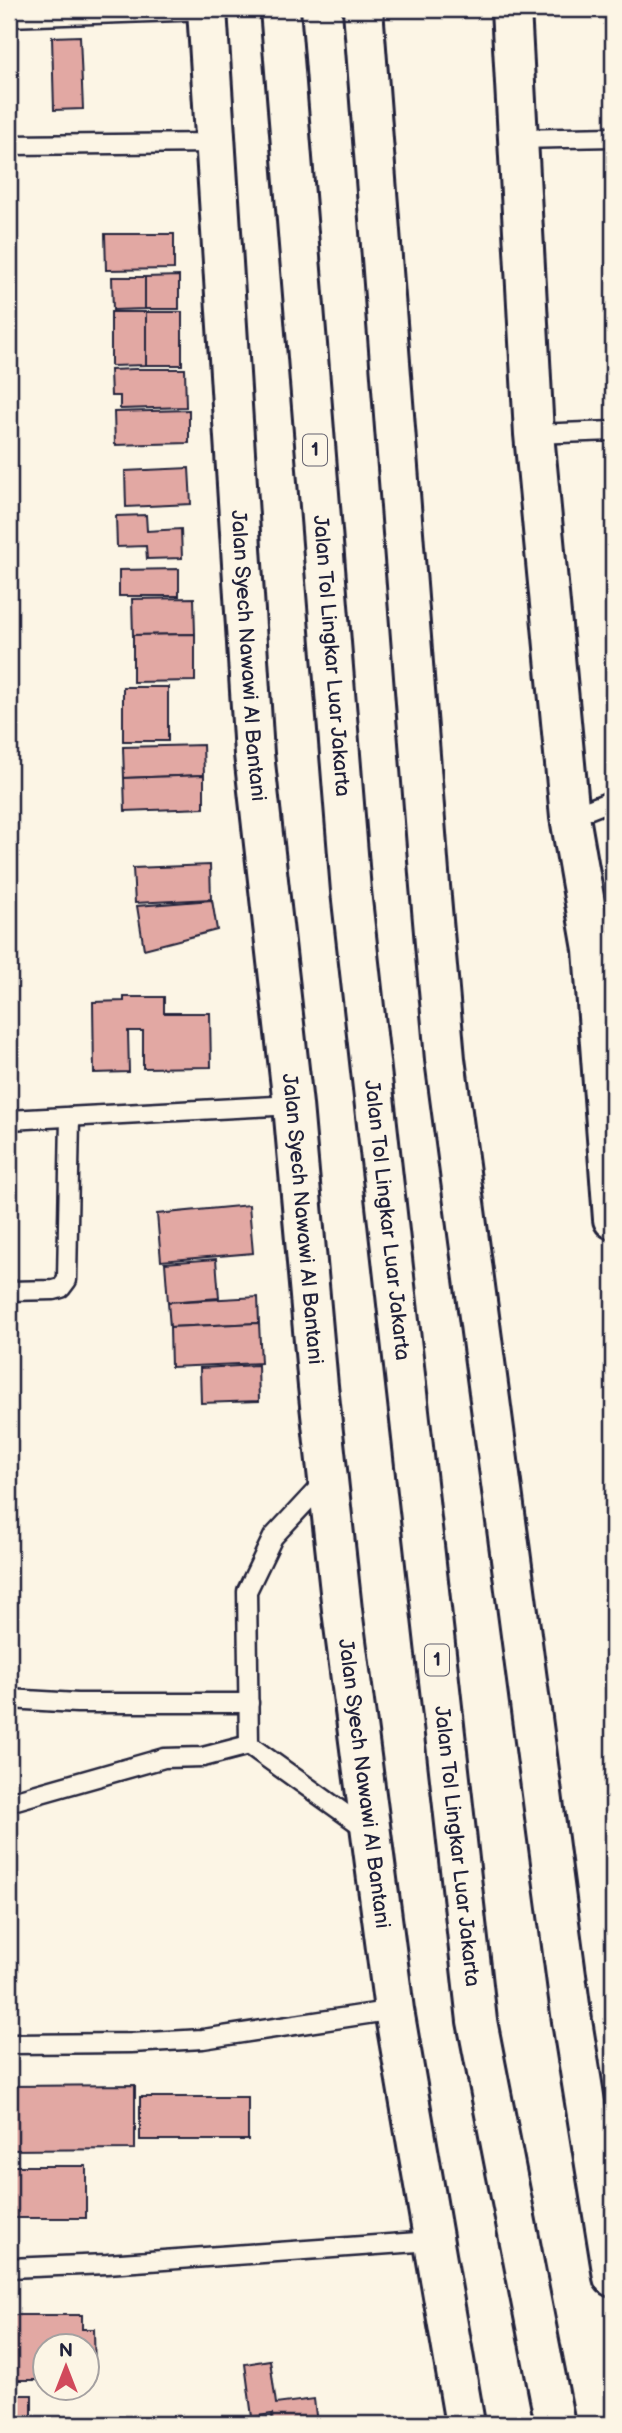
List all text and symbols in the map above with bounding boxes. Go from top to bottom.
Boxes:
road number: 1 [303,435,327,466]
street label: Jalan Syech Nawawi Al Bantani [226,509,272,803]
street label: Jalan Tol Lingkar Luar Jakarta [308,514,356,798]
street label: Jalan Syech Nawawi Al Bantani [277,1072,329,1365]
street label: Jalan Tol Lingkar Luar Jakarta [360,1078,416,1362]
street label: Jalan Syech Nawawi Al Bantani [333,1637,396,1930]
road number: 1 [425,1644,449,1676]
street label: Jalan Tol Lingkar Luar Jakarta [429,1705,486,1988]
north arrow [32,2332,102,2402]
text: N [59,2340,73,2363]

